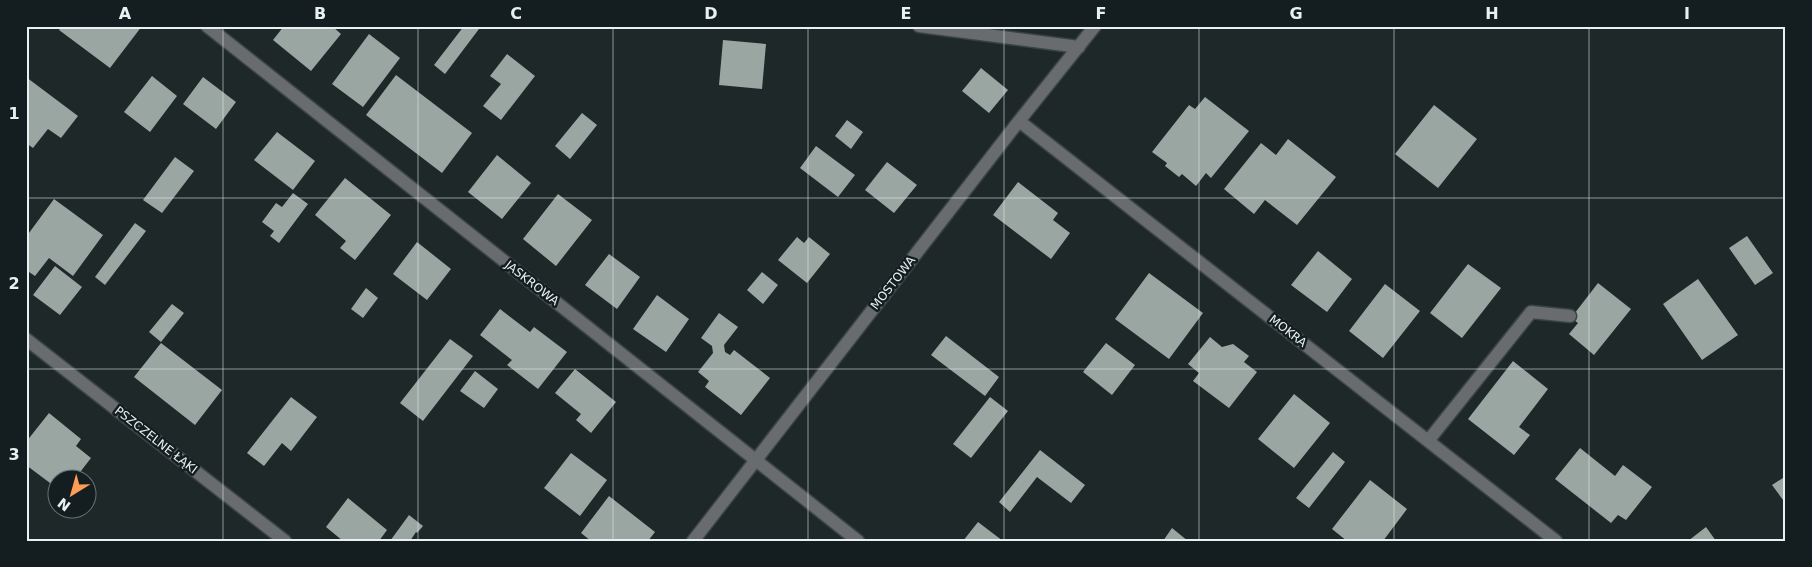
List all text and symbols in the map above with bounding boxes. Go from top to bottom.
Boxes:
text: A [119,4,132,23]
text: B [314,4,326,23]
text: C [510,4,522,23]
text: D [704,4,718,23]
text: E [901,4,911,23]
text: F [1096,4,1106,23]
text: G [1289,4,1303,23]
text: H [1485,4,1499,23]
text: I [1684,4,1690,23]
text: 1 [8,104,20,123]
street label: MOSTOWA [868,253,919,312]
street label: JASKROWA [502,257,562,309]
text: 2 [8,274,20,293]
street label: MOKRA [1266,312,1310,350]
street label: PSZCZELNE ŁĄKI [112,403,200,477]
text: 3 [8,445,20,464]
north arrow [48,470,98,520]
text: N [55,494,74,514]

